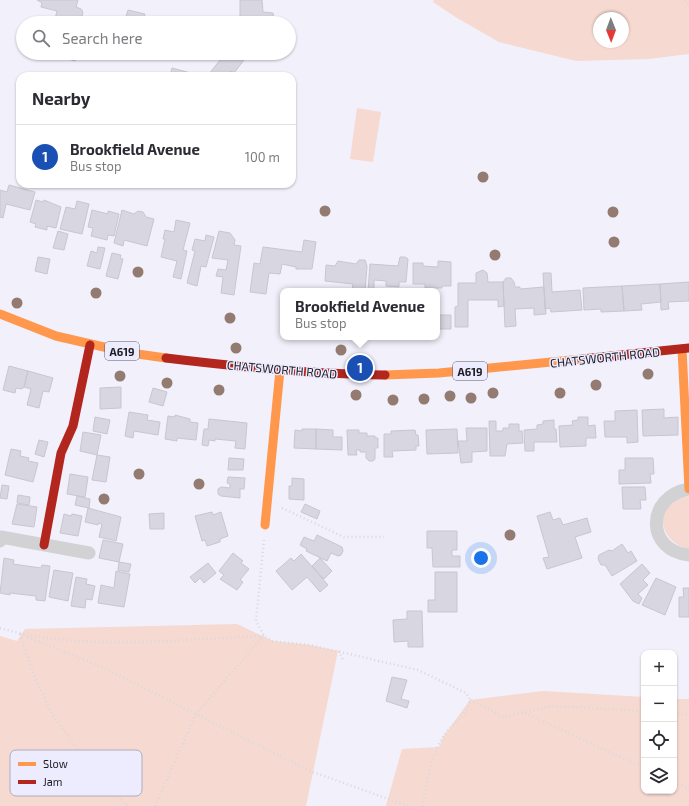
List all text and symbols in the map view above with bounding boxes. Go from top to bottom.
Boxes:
north arrow [593,12,629,48]
search box [16,16,296,60]
icon: search [30,27,52,49]
text: Search here [62,29,143,47]
text: Nearby [32,88,90,108]
text: Brookfield Avenue [70,140,200,158]
text: 1 [42,149,48,165]
text: 100 m [245,149,280,165]
text: Bus stop [70,158,121,174]
popup [280,288,440,340]
text: Brookfield Avenue [295,297,425,315]
text: Bus stop [295,315,347,331]
road number: A619 [105,342,139,360]
street label: CHATSWORTH ROAD [549,344,661,370]
pin: 1 [347,353,373,383]
street label: CHATSWORTH ROAD [226,357,338,381]
road number: A619 [453,362,487,380]
your location [471,548,491,568]
map controls [641,650,677,794]
button: + [641,650,677,686]
button: − [641,686,677,722]
button: locate [641,722,677,758]
legend [10,750,142,796]
text: Slow [43,757,68,770]
button: layers [641,758,677,794]
text: Jam [43,775,62,788]

